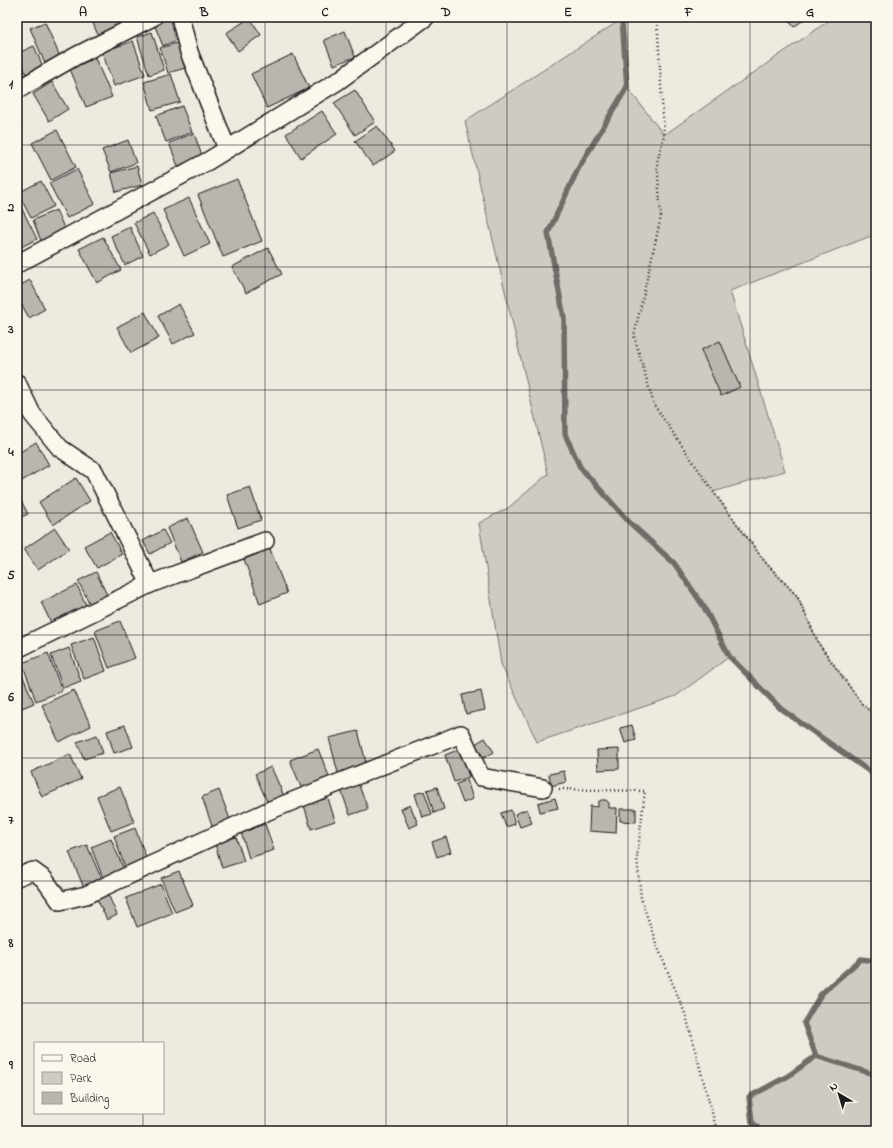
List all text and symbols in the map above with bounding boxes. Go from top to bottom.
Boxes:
text: A [79,3,87,22]
text: B [199,3,209,22]
text: C [321,3,329,22]
text: D [440,3,451,22]
text: E [564,3,572,22]
text: F [684,3,694,22]
text: G [806,3,814,22]
text: 1 [9,75,14,94]
text: 2 [7,198,15,217]
text: 3 [7,320,14,339]
text: 4 [7,443,14,462]
text: 5 [7,566,15,585]
text: 6 [7,688,14,707]
text: 7 [8,811,14,830]
text: 8 [8,934,14,953]
legend [34,1042,164,1114]
text: Road [70,1050,96,1068]
text: 9 [8,1056,14,1075]
text: Park [70,1070,92,1088]
north arrow [819,1074,859,1114]
text: N [826,1078,841,1096]
text: Building [69,1090,109,1109]

